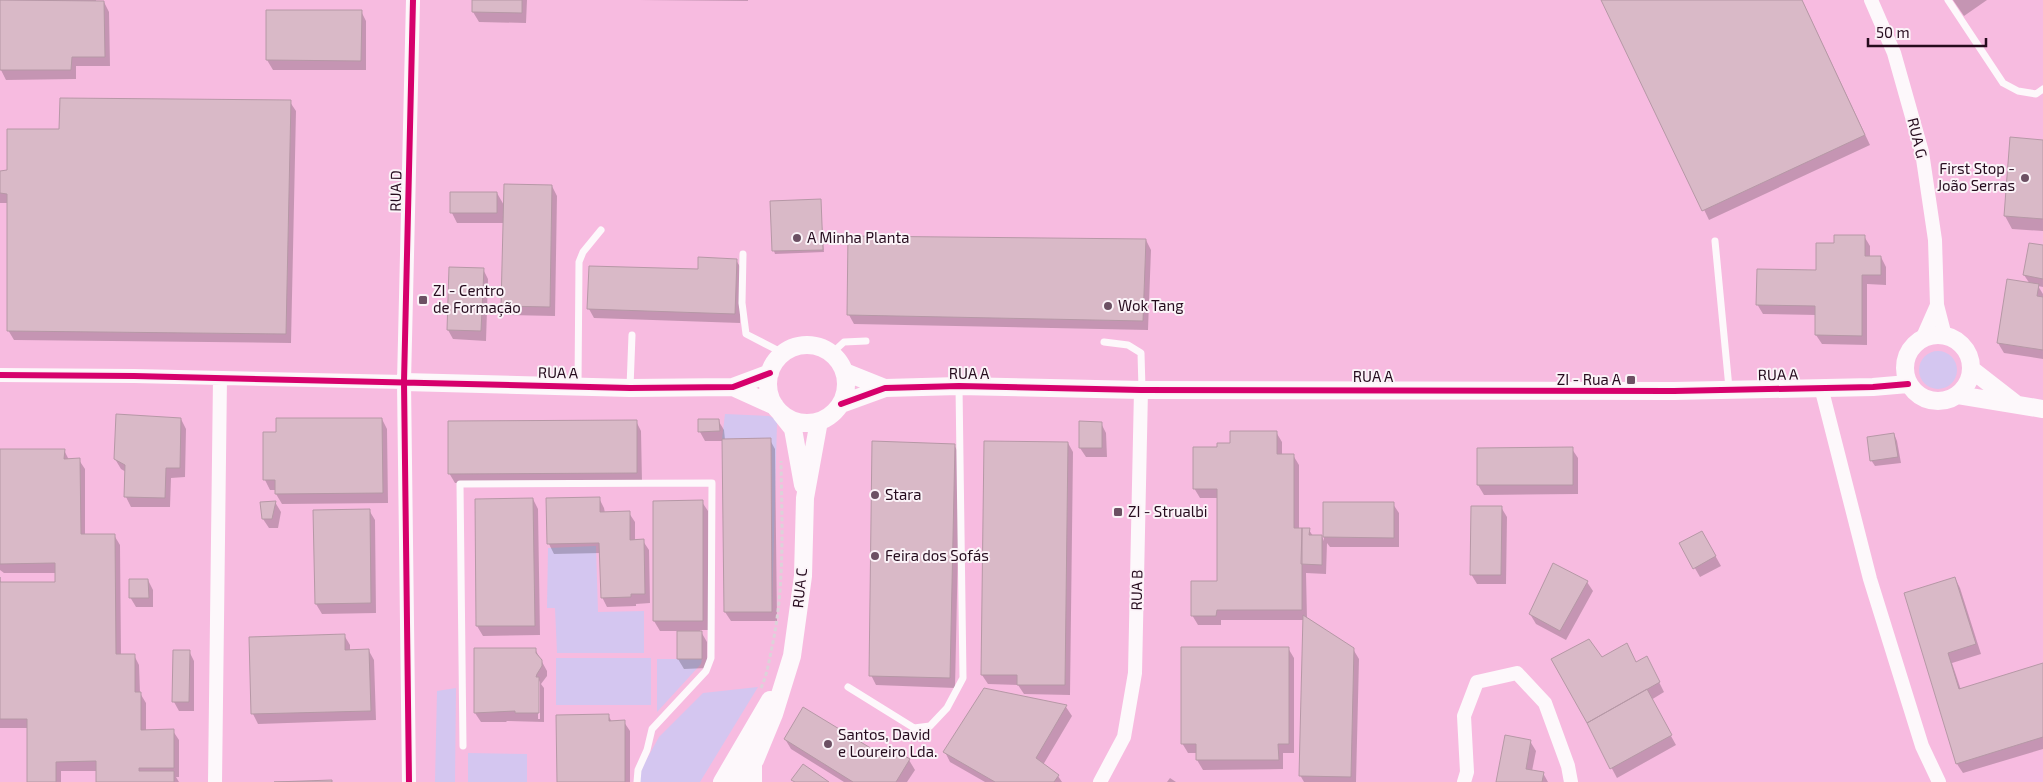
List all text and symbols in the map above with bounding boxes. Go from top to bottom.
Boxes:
scale bar [1868,15,1986,47]
text: 50 m [1876,23,1910,41]
street label: RUA G [1904,116,1932,160]
place label: First Stop - João Serras [1937,159,2015,194]
street label: RUA D [386,170,404,212]
marker: First Stop - João Serras [2019,172,2031,184]
place label: A Minha Planta [807,228,909,246]
marker: A Minha Planta [791,232,803,244]
place label: ZI - Centro de Formação [433,281,521,317]
marker: ZI - Centro de Formação [417,294,429,306]
place label: Wok Tang [1118,296,1184,314]
marker: Wok Tang [1102,300,1114,312]
street label: RUA A [538,363,579,381]
street label: RUA A [949,364,990,382]
street label: RUA A [1758,365,1799,383]
street label: RUA A [1353,367,1394,385]
place label: ZI - Rua A [1557,370,1622,388]
marker: ZI - Rua A [1625,374,1637,386]
place label: Stara [885,485,922,503]
marker: Stara [869,489,881,501]
place label: ZI - Strualbi [1128,502,1207,520]
marker: ZI - Strualbi [1112,506,1124,518]
place label: Feira dos Sofás [885,546,989,564]
marker: Feira dos Sofás [869,550,881,562]
street label: RUA C [788,567,810,609]
street label: RUA B [1127,569,1145,611]
place label: Santos, David e Loureiro Lda. [838,725,937,760]
marker: Santos, David e Loureiro Lda. [822,738,834,750]

